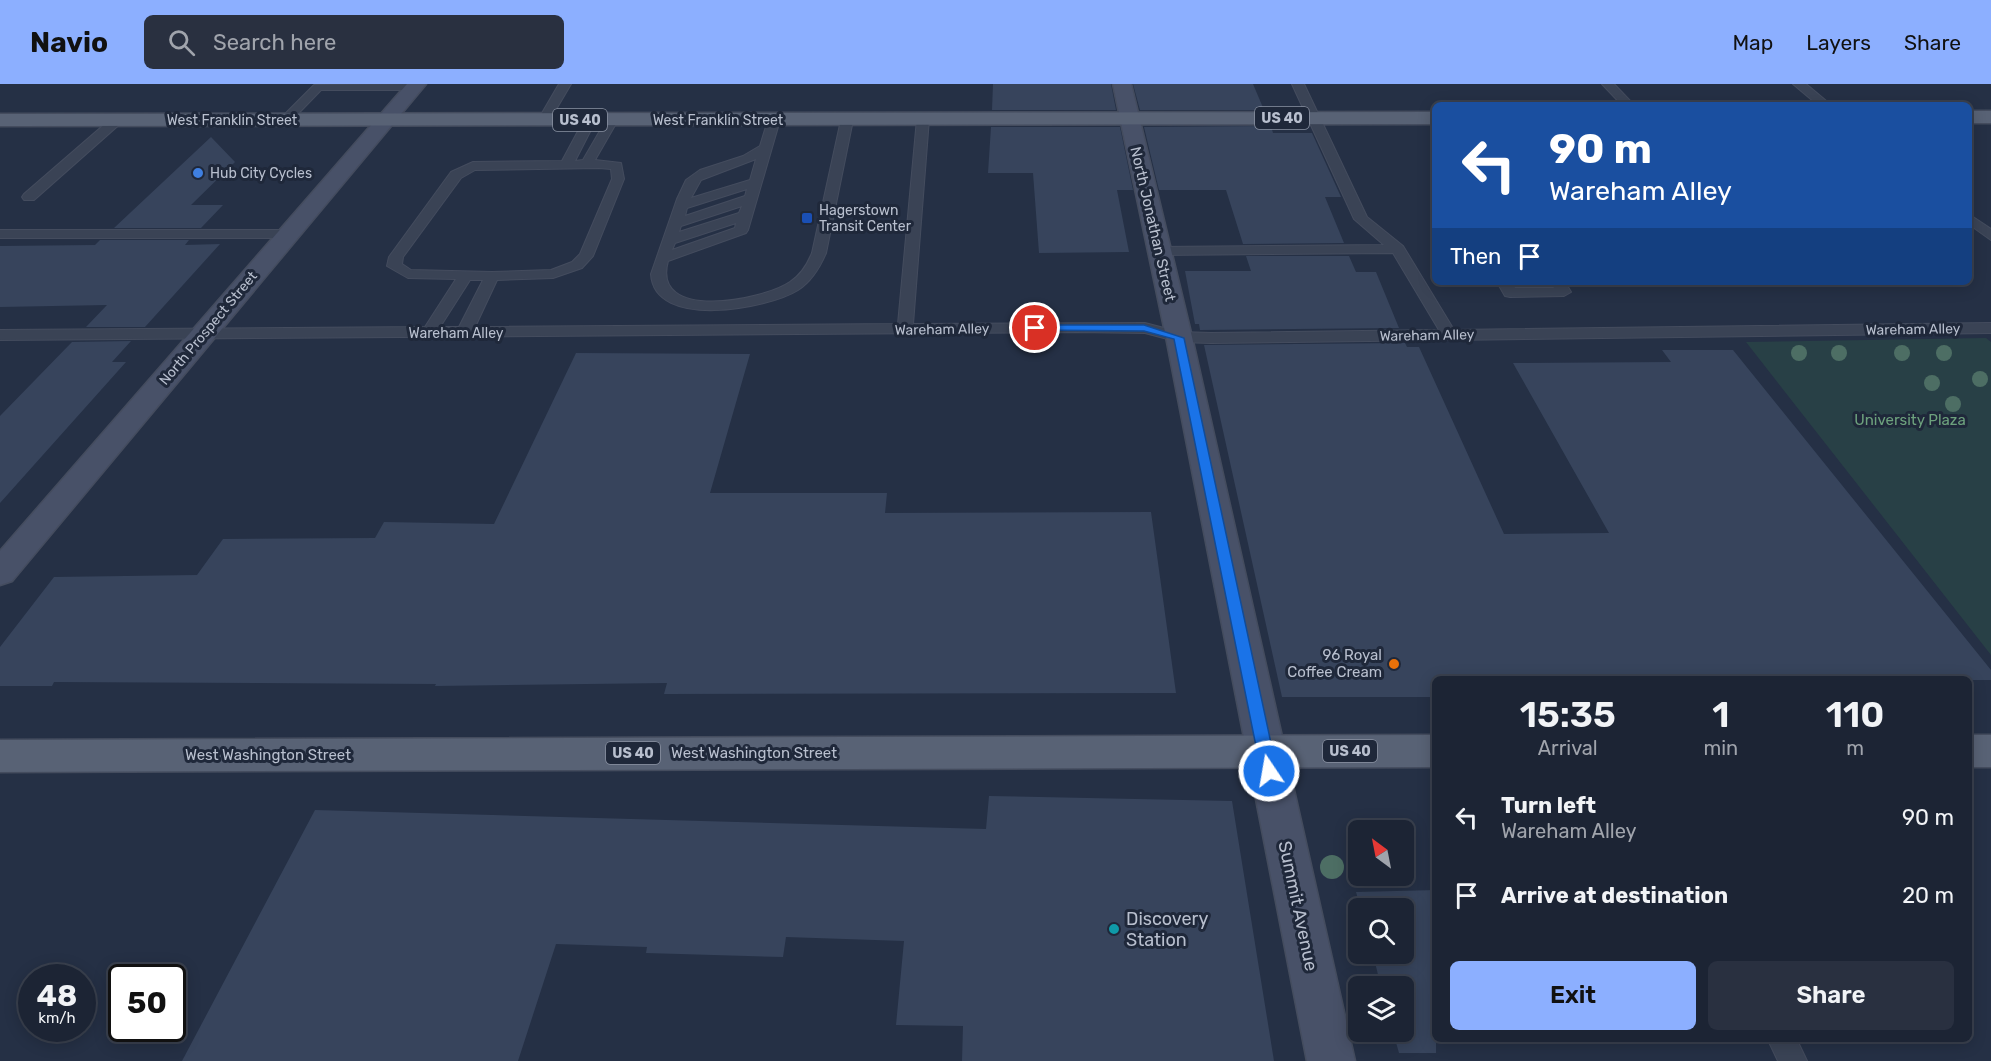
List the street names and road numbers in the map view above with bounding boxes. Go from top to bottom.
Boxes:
road number: US 40 [1255,107,1309,129]
road number: US 40 [553,109,607,131]
street label: West Franklin Street [167,112,298,129]
street label: West Franklin Street [653,112,784,129]
street label: North Jonathan Street [1126,145,1180,303]
street label: North Prospect Street [156,268,261,389]
street label: Wareham Alley [894,320,990,339]
street label: Wareham Alley [1865,320,1961,339]
street label: Wareham Alley [409,325,504,342]
street label: Wareham Alley [1379,326,1475,345]
road number: US 40 [1323,740,1377,762]
road number: US 40 [606,742,660,764]
street label: West Washington Street [671,744,837,762]
street label: West Washington Street [185,746,351,764]
street label: Summit Avenue [1273,839,1323,973]

